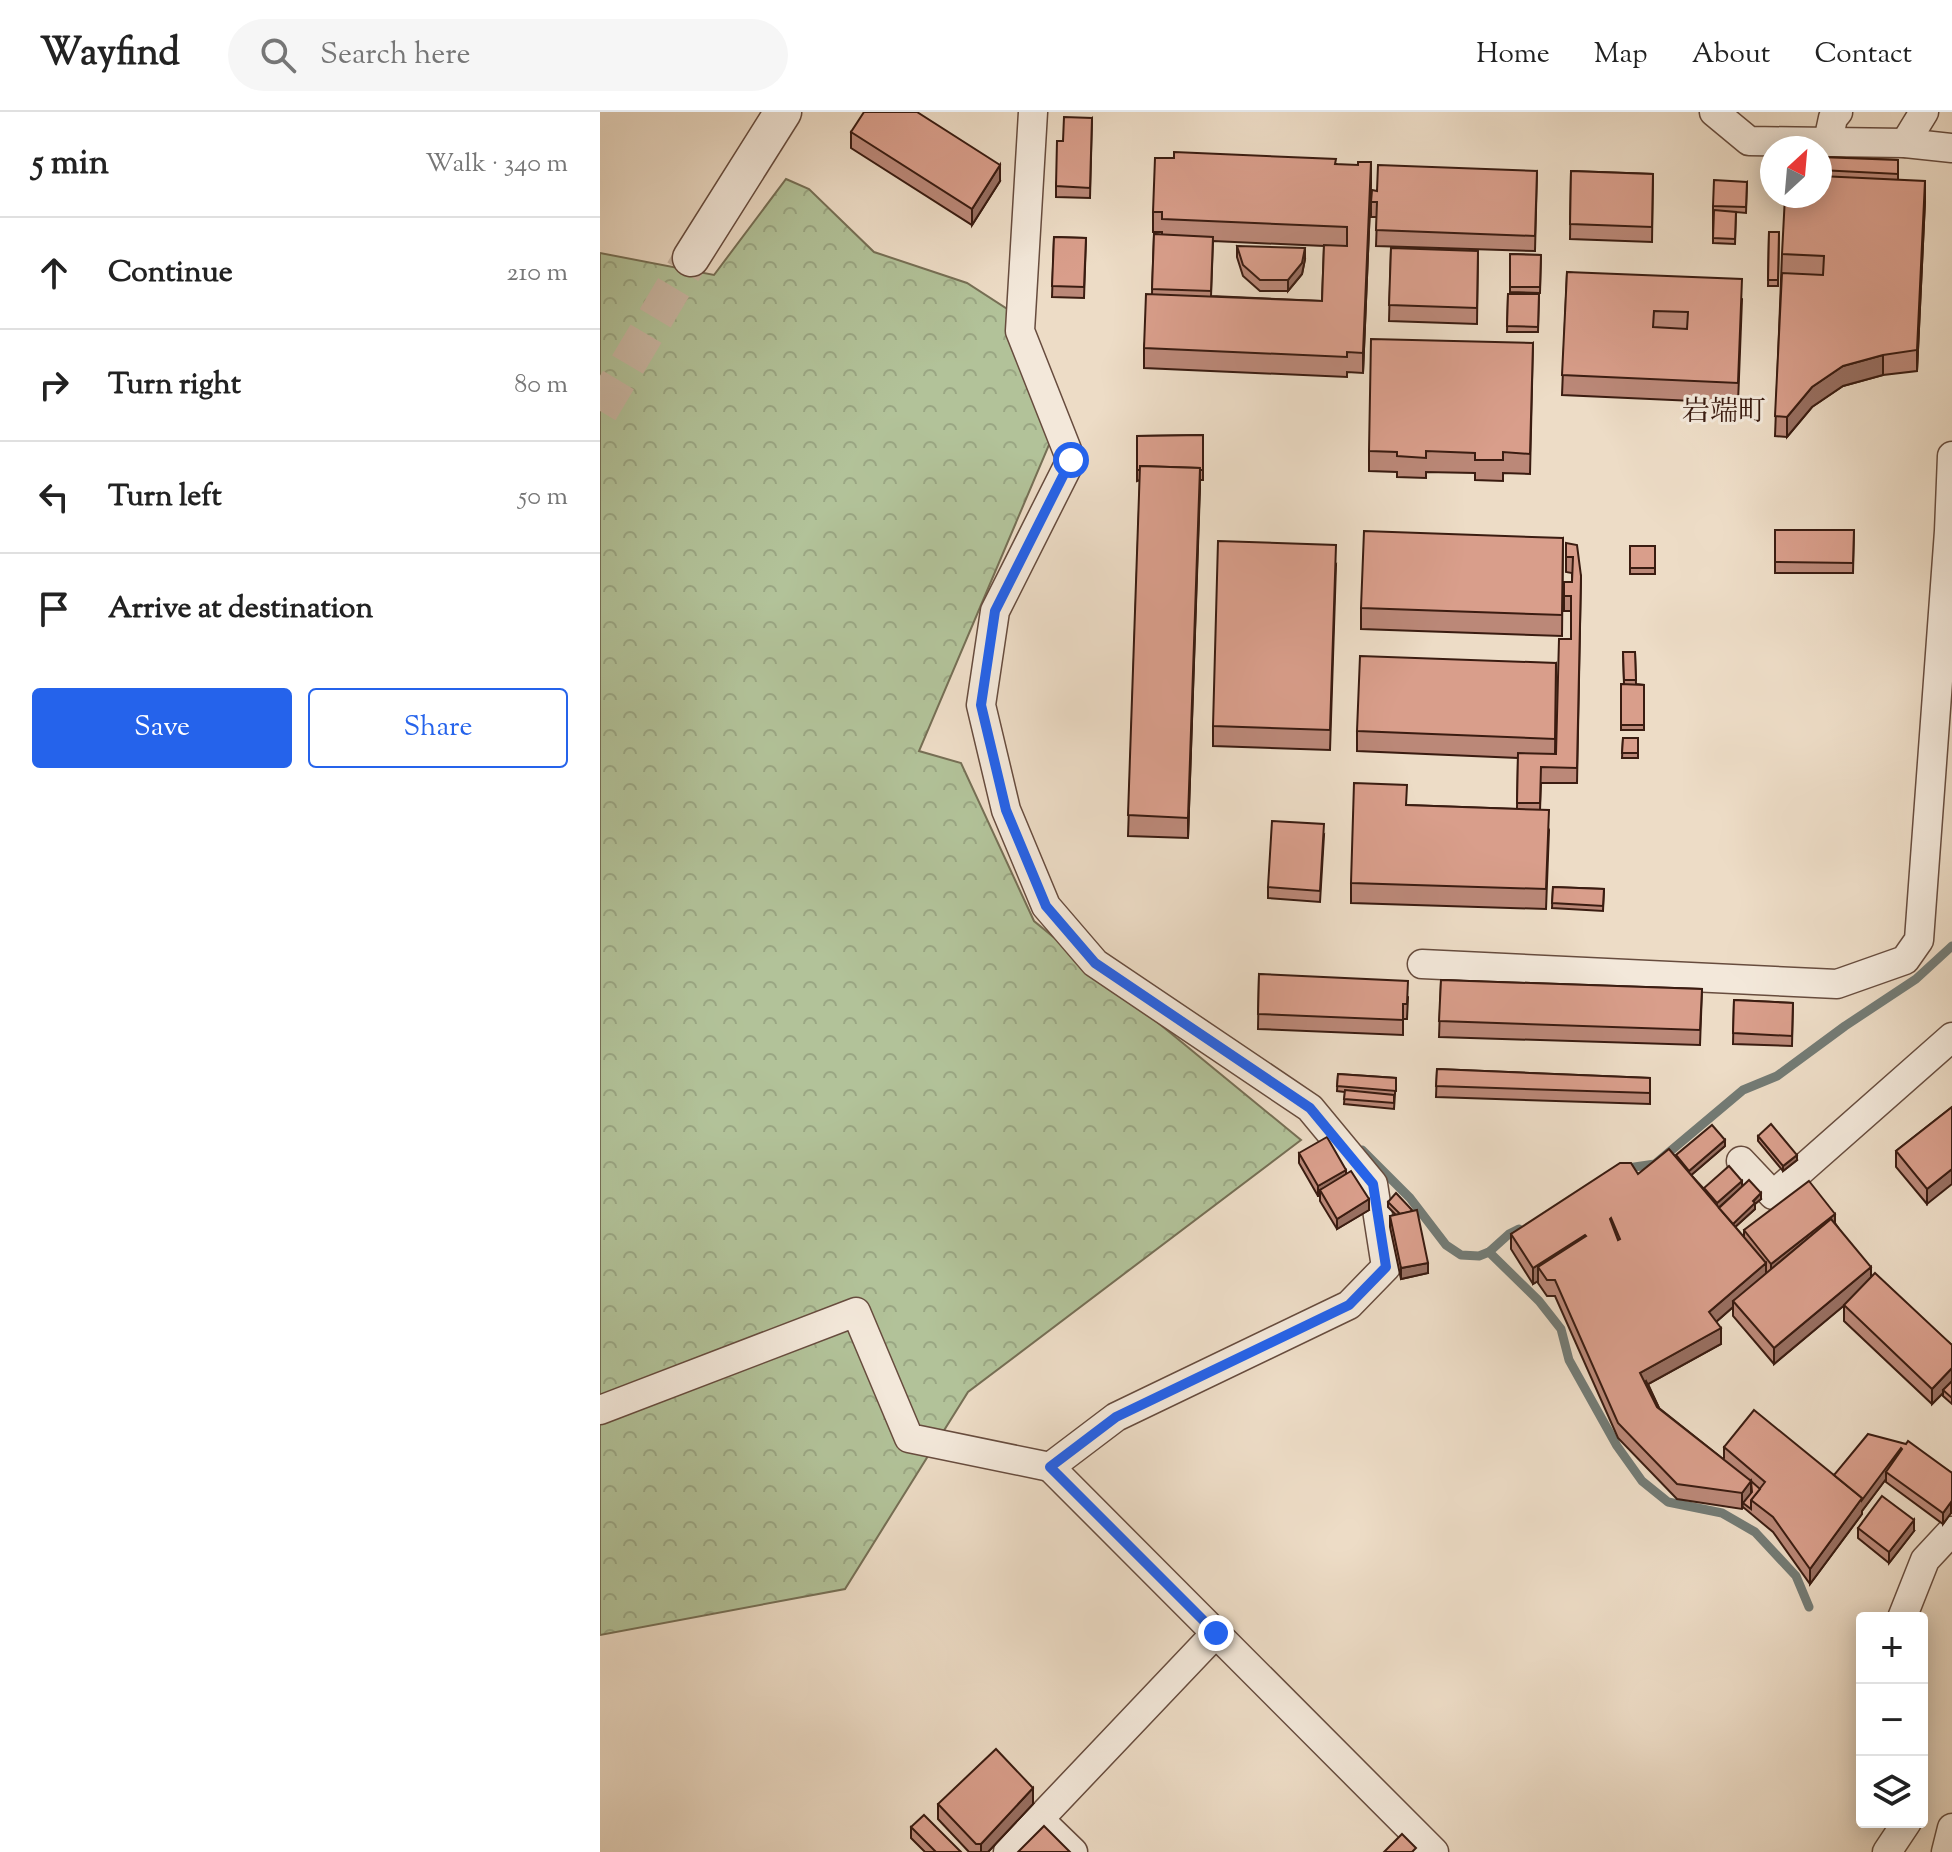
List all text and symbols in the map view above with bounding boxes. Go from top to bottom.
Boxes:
search box [228,19,788,91]
text: Wayfind [40,28,180,82]
icon: search [256,33,300,77]
text: Search here [320,34,471,77]
text: Home [1476,35,1550,75]
text: Map [1594,35,1648,75]
text: About [1692,35,1770,75]
text: Contact [1814,35,1912,75]
north arrow [1760,136,1832,208]
text: 5 min [32,140,109,189]
text: Walk · 340 m [425,146,568,183]
icon: ahead [32,251,76,295]
text: Continue [108,252,233,295]
text: 210 m [506,255,568,292]
icon: right [32,363,76,407]
text: Turn right [108,364,241,407]
text: 80 m [514,367,568,404]
district label: 岩端町 [1682,393,1766,433]
route start [1053,442,1089,478]
icon: left [32,475,76,519]
text: Turn left [108,476,222,519]
text: 50 m [518,479,568,516]
icon: arrive [32,587,76,631]
text: Arrive at destination [108,588,373,631]
button: Save [32,688,292,768]
button: Share [308,688,568,768]
map controls [1856,1612,1928,1828]
button: + [1856,1612,1928,1684]
route end [1198,1615,1234,1651]
button: − [1856,1684,1928,1756]
button: layers [1856,1756,1928,1828]

